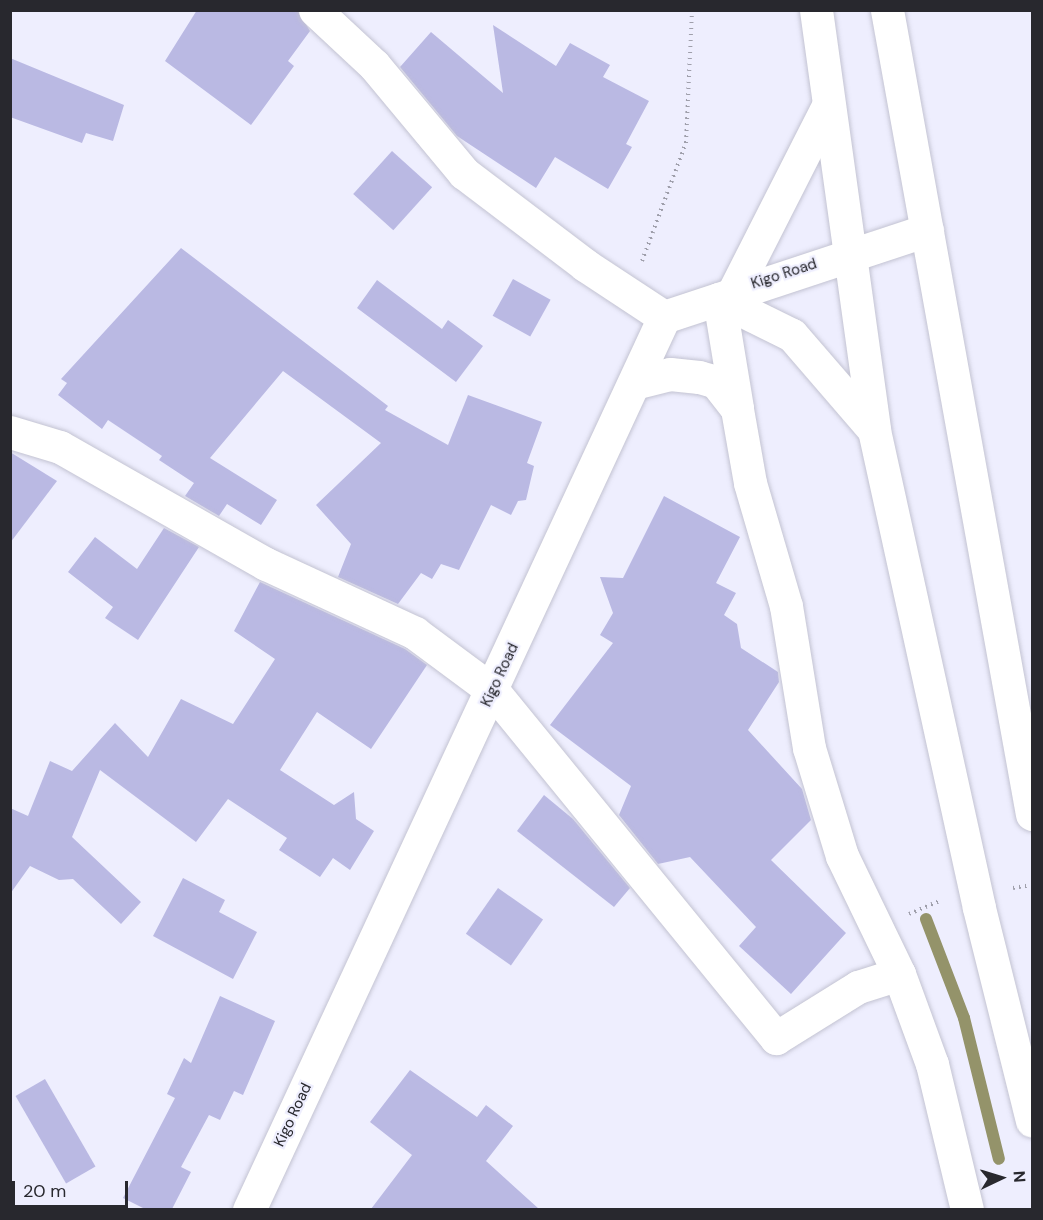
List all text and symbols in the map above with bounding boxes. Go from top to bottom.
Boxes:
street label: Kigo Road [749,255,819,293]
street label: Kigo Road [477,640,523,710]
street label: Kigo Road [270,1080,316,1150]
north arrow [971,1148,1031,1208]
scale bar [15,1169,130,1207]
text: N [1009,1170,1030,1183]
text: 20 m [23,1179,66,1203]

